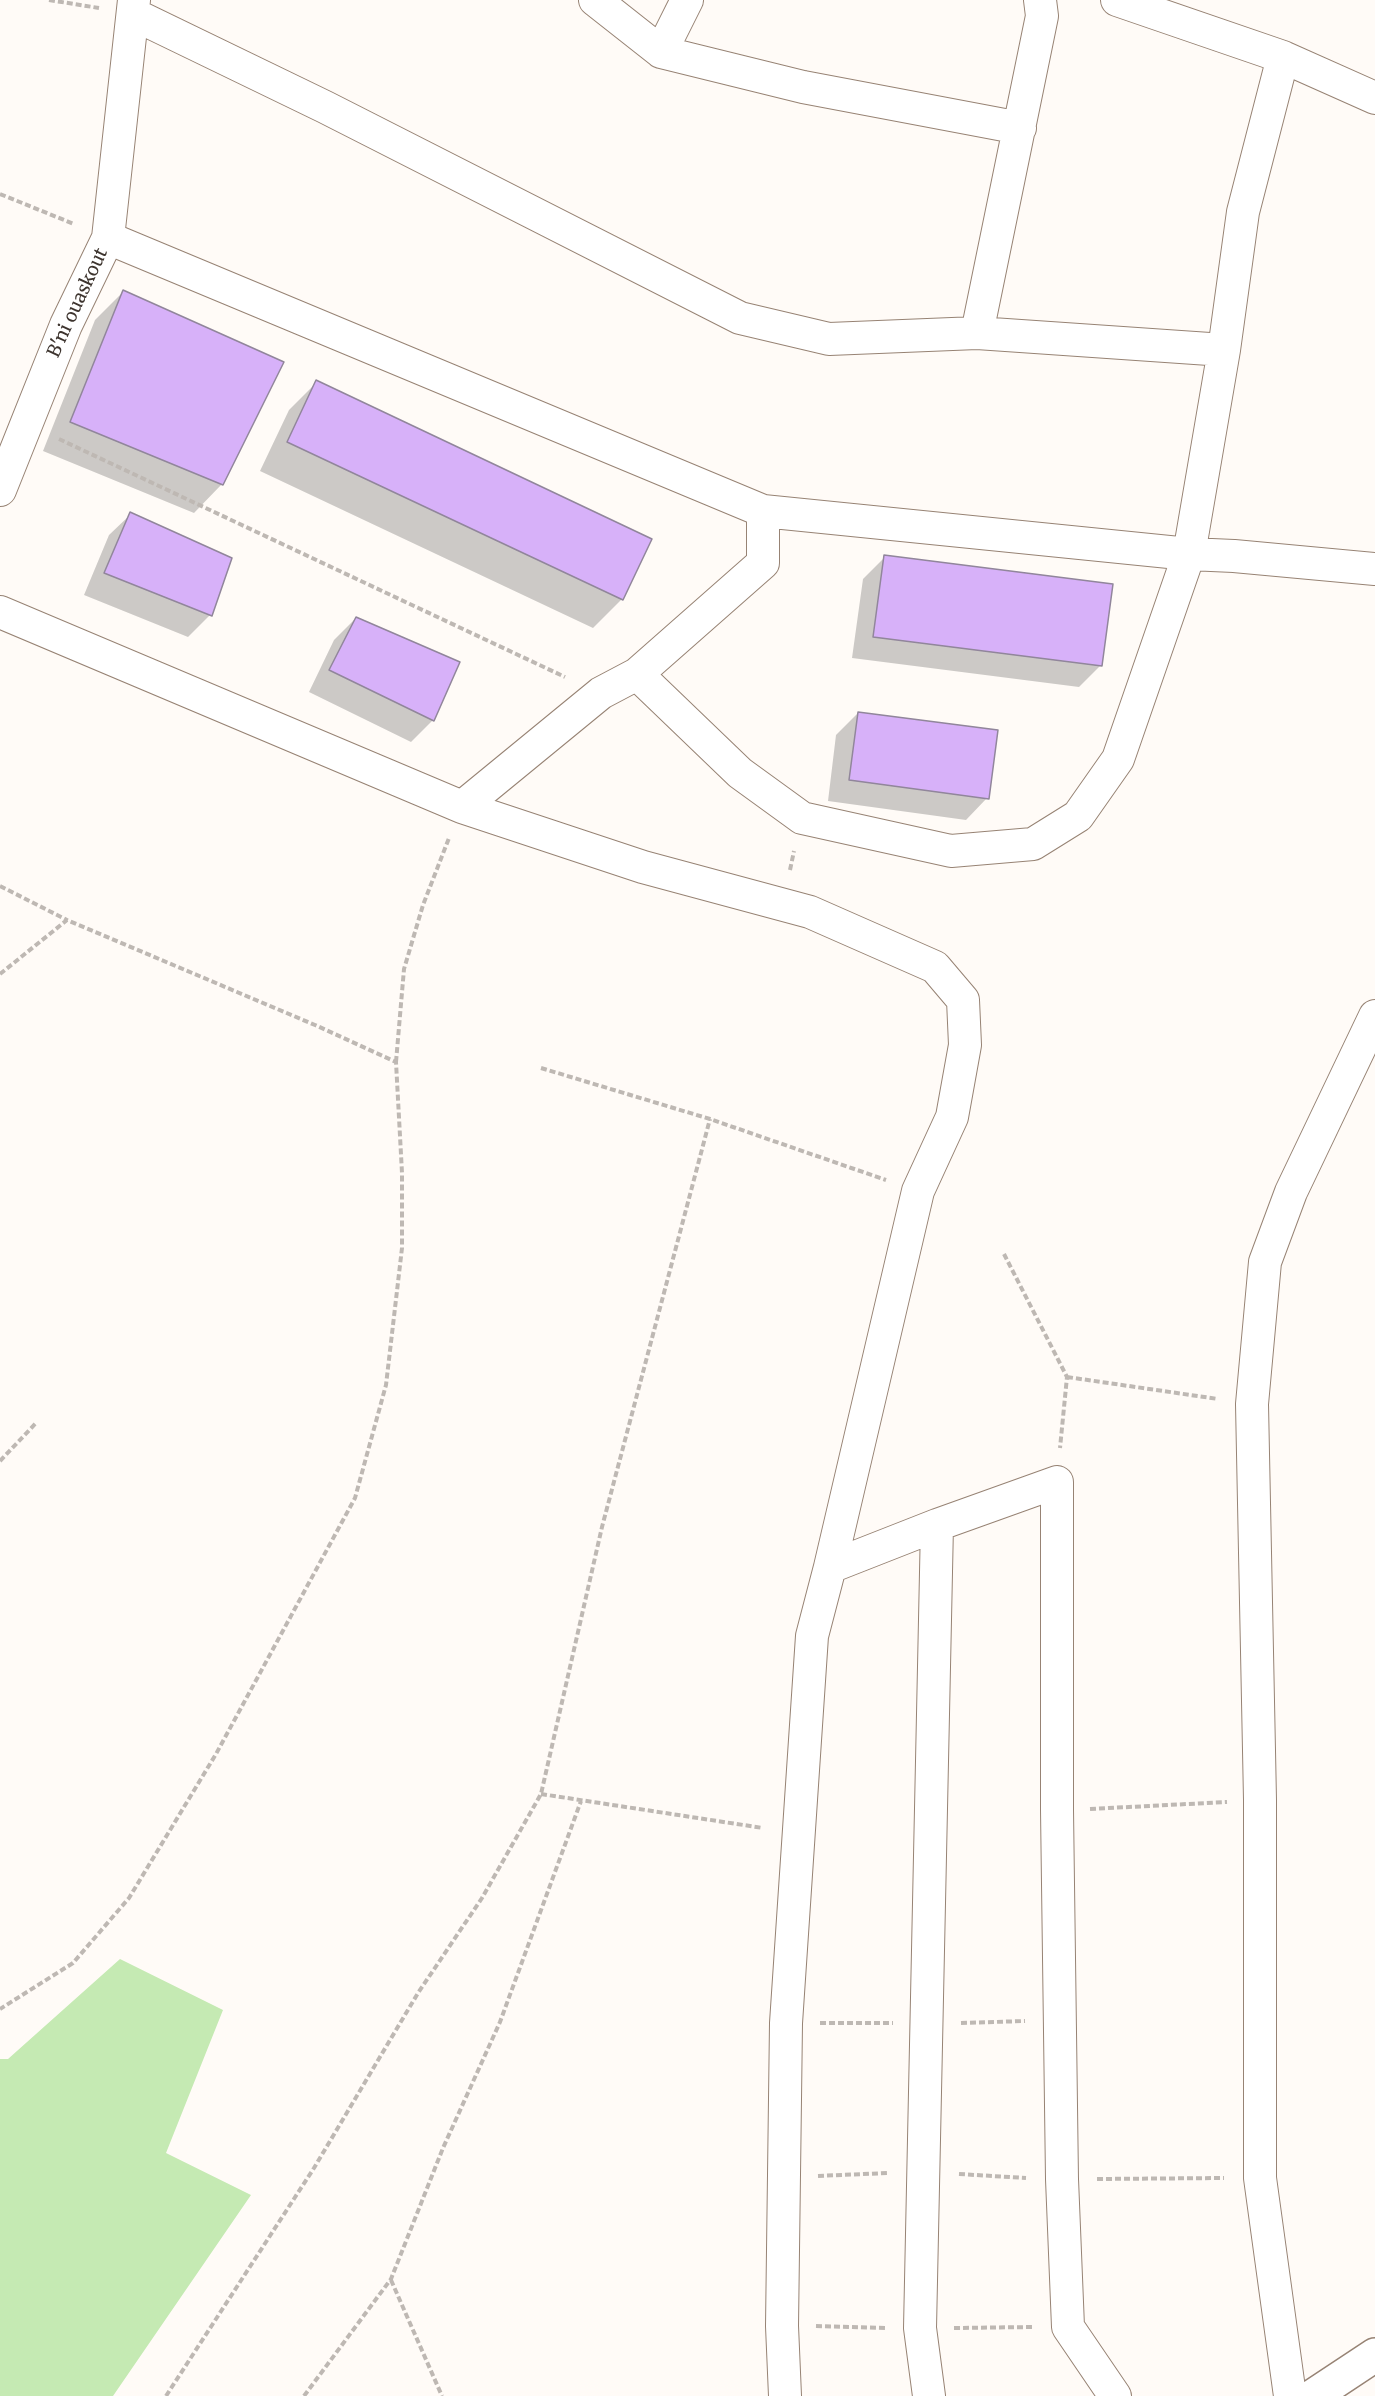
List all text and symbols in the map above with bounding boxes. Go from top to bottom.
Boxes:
street label: B'ni ouaskout [43,245,113,361]

